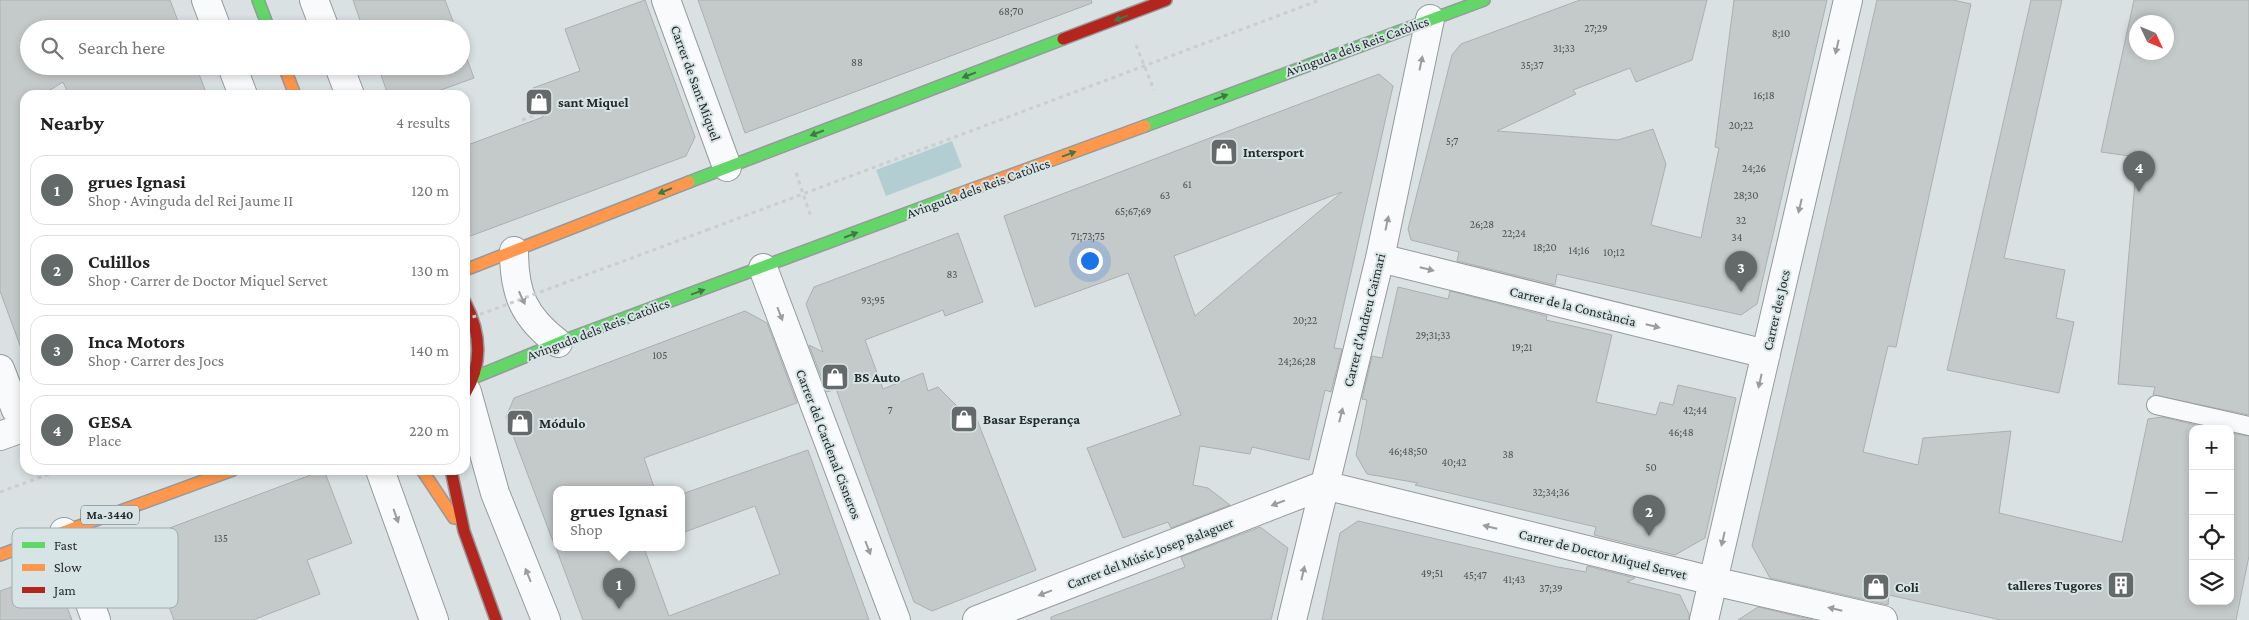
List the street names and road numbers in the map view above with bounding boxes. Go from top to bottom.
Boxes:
street label: Avinguda dels Reis Catòlics [1283,13,1431,79]
street label: Carrer de Sant Miquel [668,23,724,143]
street label: Avinguda dels Reis Catòlics [904,155,1052,221]
street label: Carrer d'Andreu Caimari [1340,251,1388,388]
street label: Carrer des Jocs [1759,268,1793,352]
street label: Carrer de la Constància [1508,283,1638,330]
street label: Avinguda dels Reis Catòlics [524,294,672,364]
street label: Carrer del Cardenal Cisneros [793,367,865,521]
road number: Ma-3440 [81,506,139,524]
street label: Carrer del Músic Josep Balaguer [1065,514,1235,592]
street label: Carrer de Doctor Miquel Servet [1517,525,1689,583]

